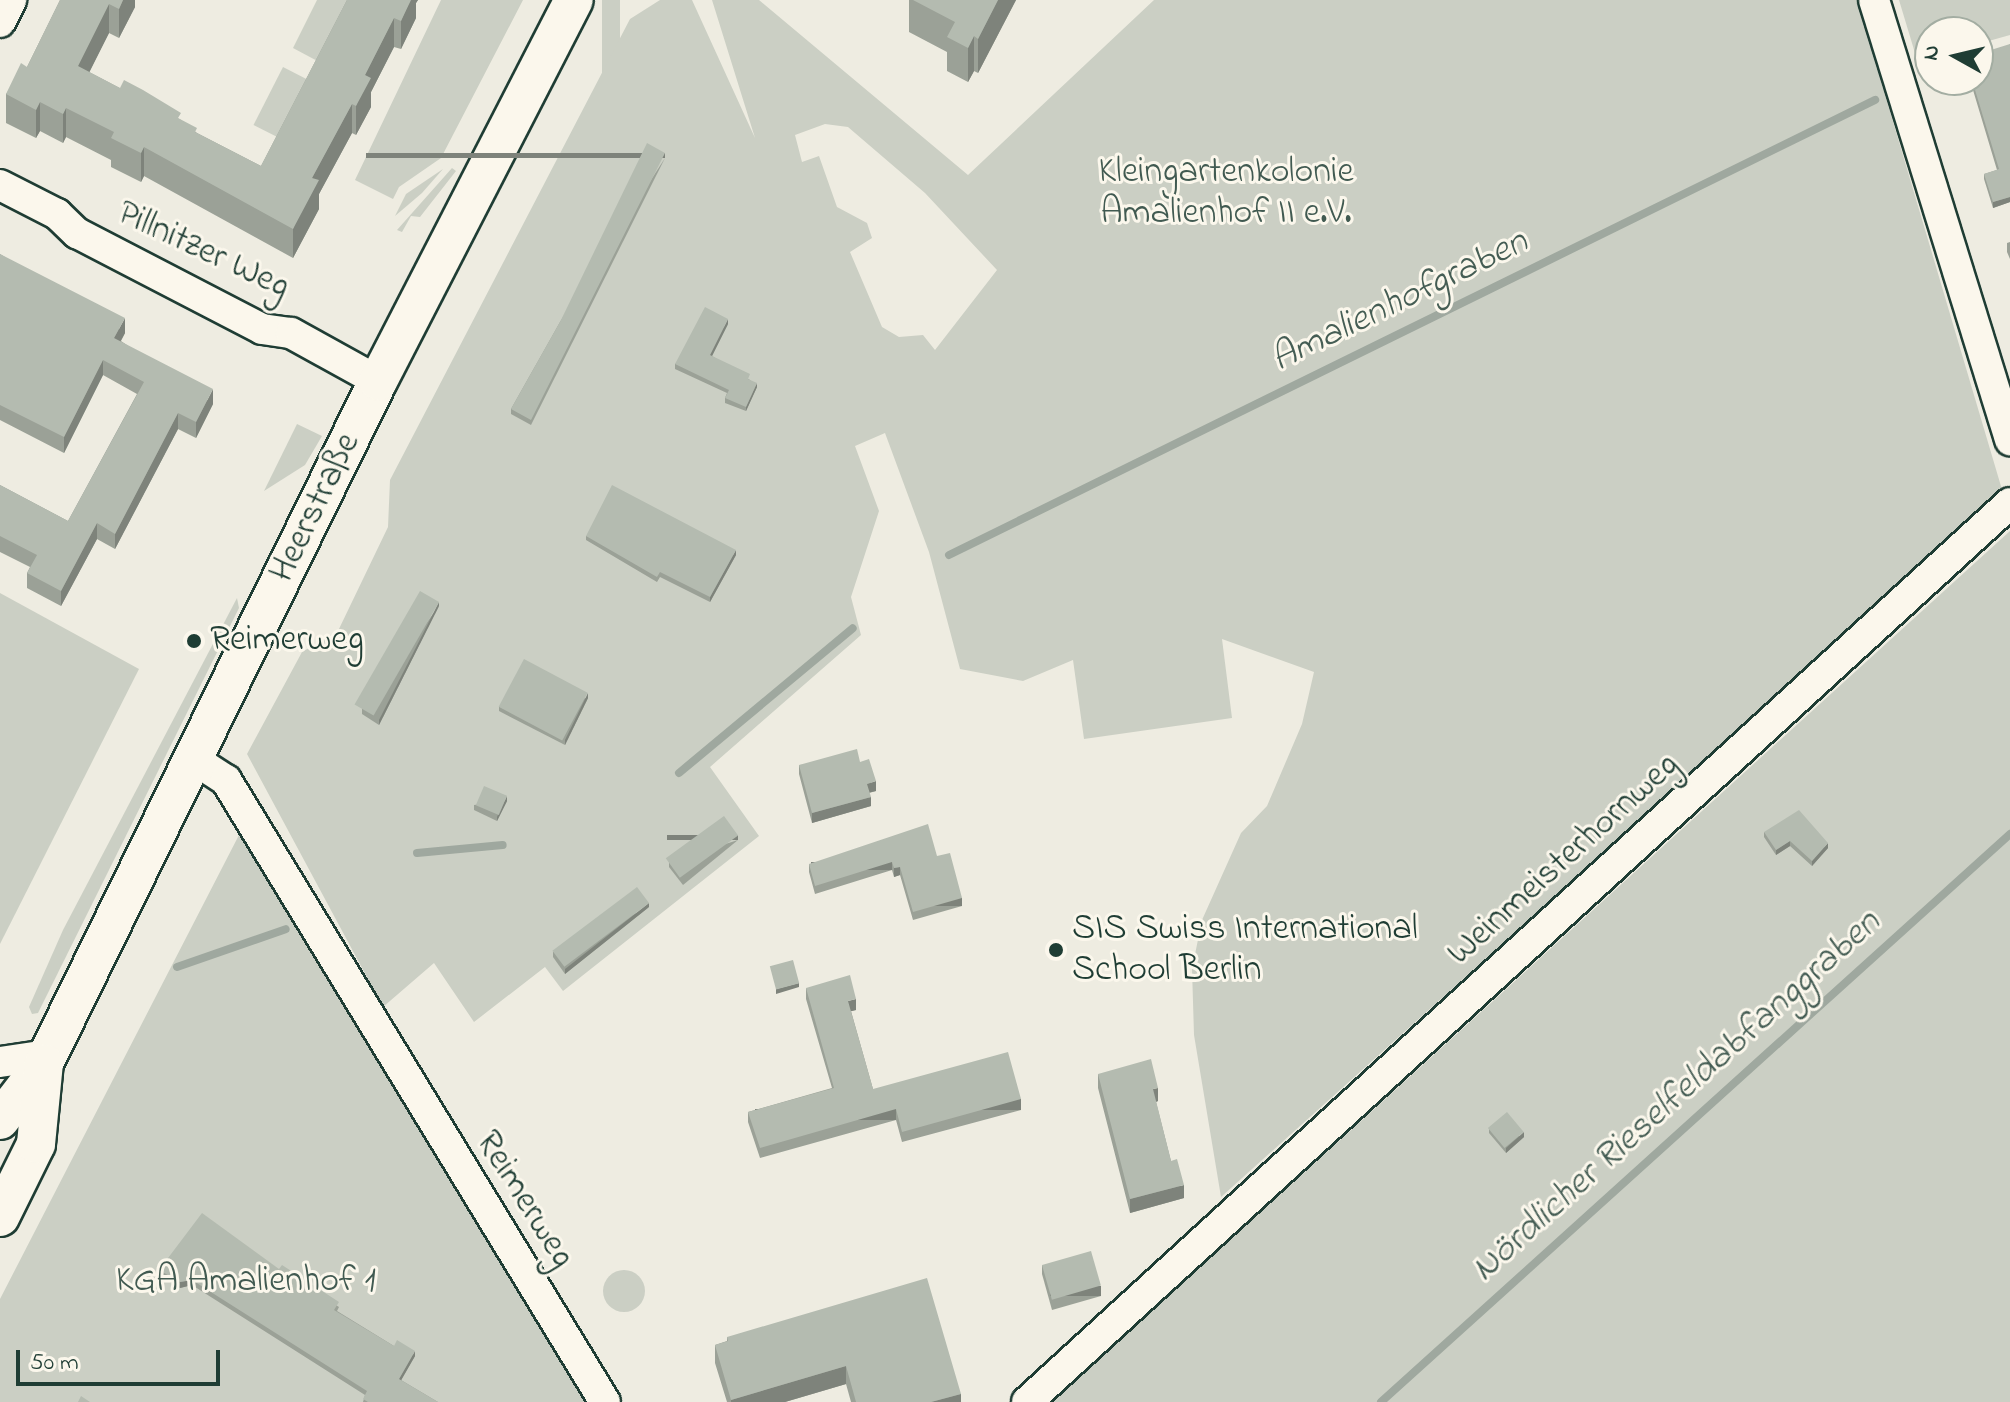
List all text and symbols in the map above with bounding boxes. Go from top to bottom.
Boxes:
north arrow [1914,16,1994,96]
text: N [1915,43,1949,63]
park label: Kleingartenkolonie Amalienhof II e.V. [1098,150,1354,235]
street label: Pillnitzer Weg [110,192,296,310]
water label: Amalienhofgraben [1264,220,1536,384]
street label: Heerstraße [261,426,371,590]
place label: Reimerweg [210,619,364,663]
marker: Reimerweg [185,632,203,650]
street label: Weinmeisterhornweg [1439,745,1689,975]
water label: Nördlicher Rieselfeldabfanggraben [1463,901,1891,1293]
place label: SIS Swiss International School Berlin [1072,907,1418,992]
marker: SIS Swiss International School Berlin [1047,941,1065,959]
street label: Reimerweg [465,1123,583,1277]
park label: KGA Amalienhof 1 [116,1260,376,1304]
scale bar [20,1334,224,1384]
text: 50 m [30,1346,79,1381]

